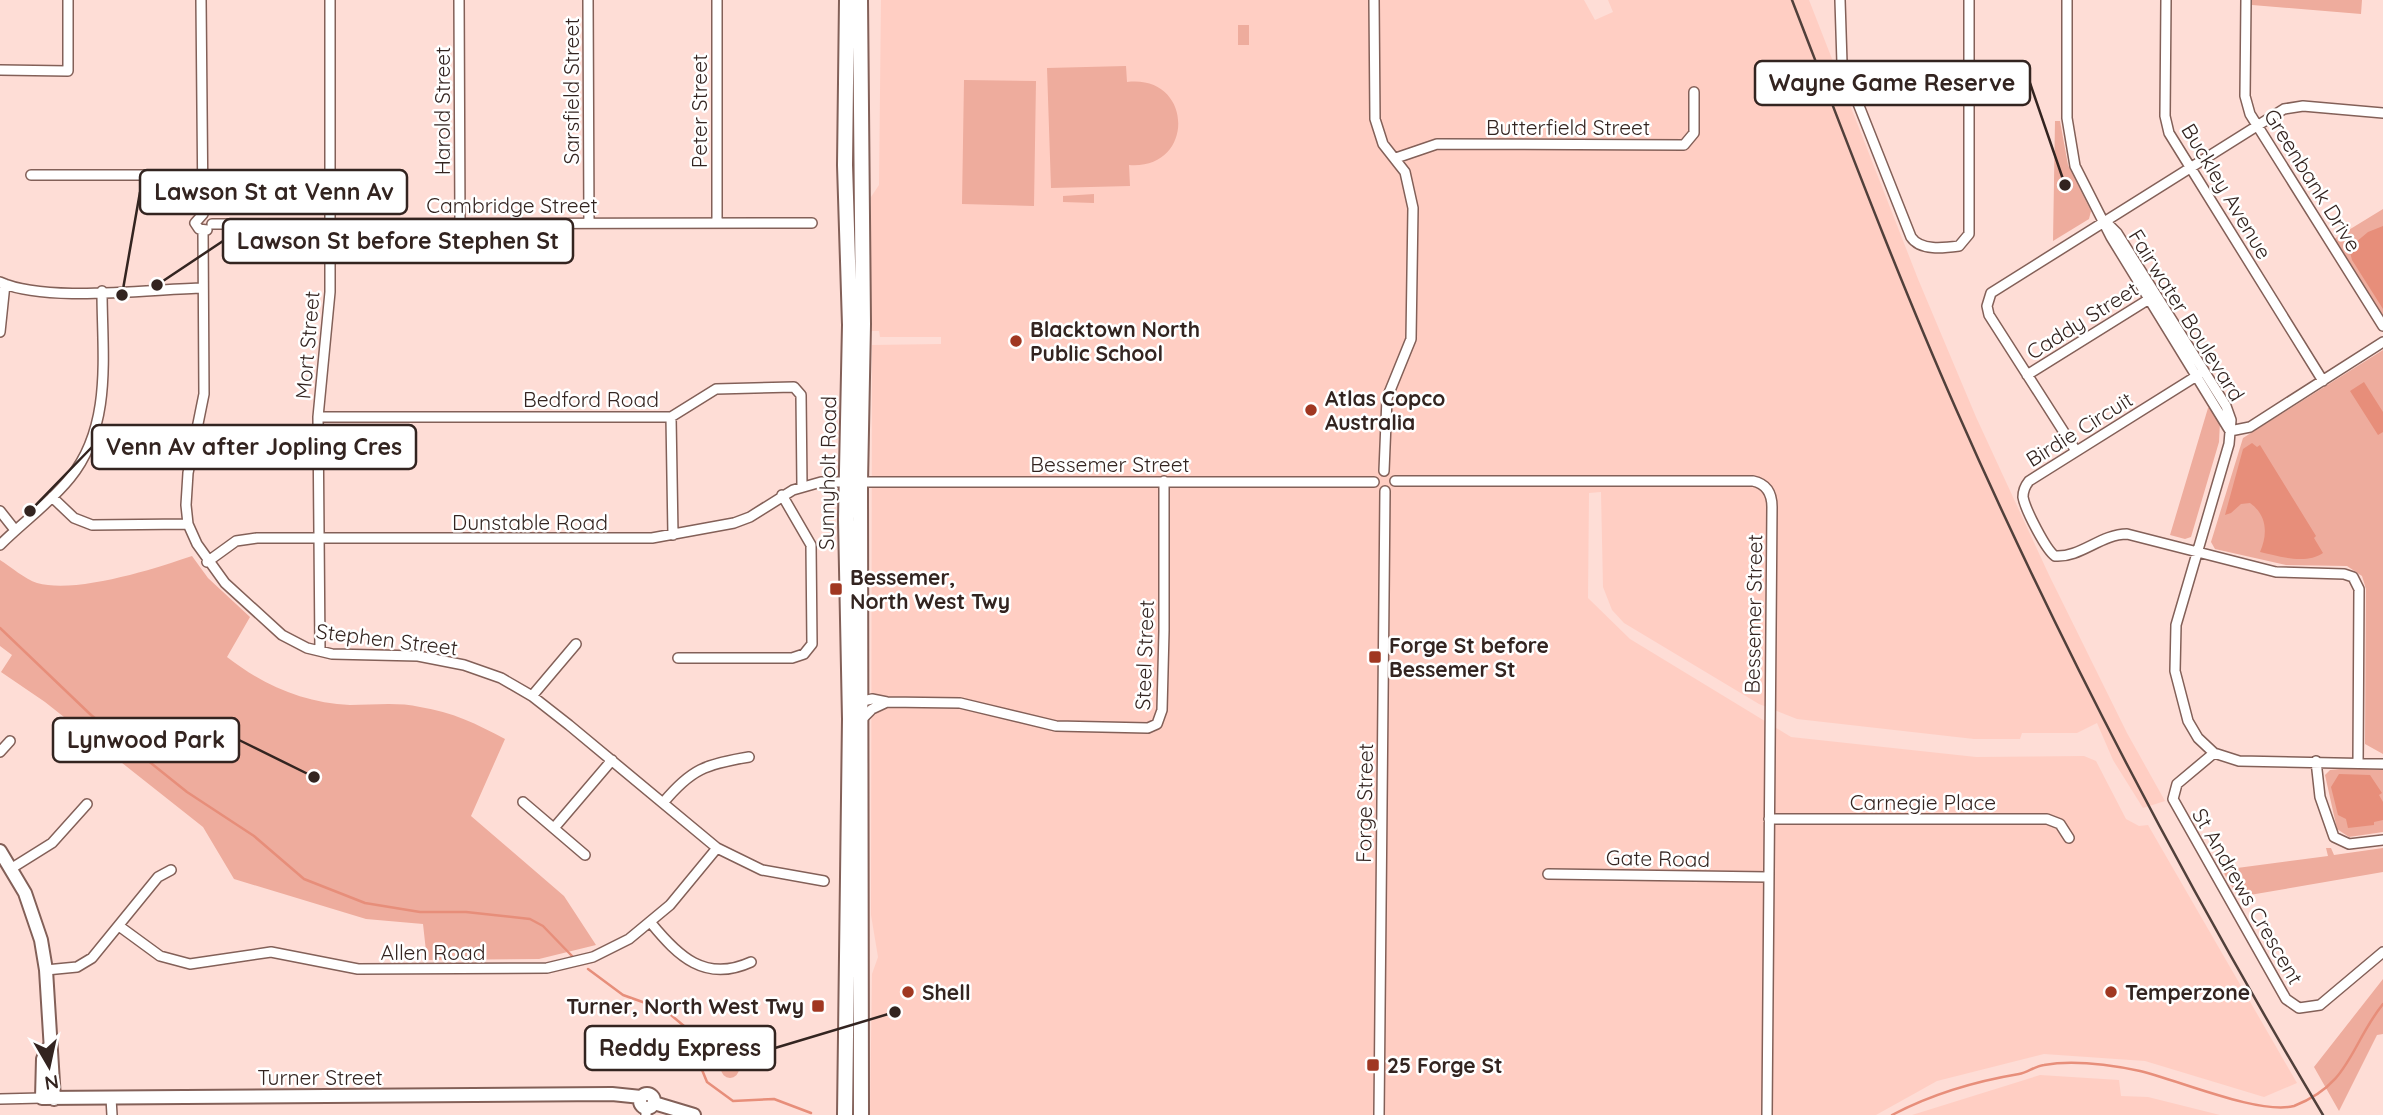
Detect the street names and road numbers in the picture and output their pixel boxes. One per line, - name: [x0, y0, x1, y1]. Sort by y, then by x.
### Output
- street label: Sarsfield Street: [558, 18, 584, 164]
- street label: Harold Street: [429, 47, 455, 175]
- street label: Peter Street: [686, 54, 712, 168]
- street label: Greenbank Drive: [2259, 104, 2367, 256]
- street label: Butterfield Street: [1486, 114, 1650, 140]
- street label: Buckley Avenue: [2176, 119, 2278, 263]
- street label: Cambridge Street: [426, 192, 598, 218]
- street label: Fairwater Boulevard: [2124, 224, 2250, 406]
- street label: Caddy Street: [2021, 275, 2143, 365]
- street label: Mort Street: [289, 290, 325, 400]
- street label: Bedford Road: [523, 386, 659, 412]
- street label: Birdie Circuit: [2021, 386, 2137, 472]
- street label: Sunnyholt Road: [813, 396, 841, 550]
- street label: Bessemer Street: [1030, 451, 1190, 477]
- street label: Dunstable Road: [452, 509, 608, 535]
- street label: Bessemer Street: [1739, 534, 1767, 694]
- street label: Steel Street: [1129, 599, 1159, 711]
- street label: Stephen Street: [315, 617, 459, 661]
- street label: Forge Street: [1350, 743, 1378, 863]
- street label: Carnegie Place: [1850, 789, 1996, 815]
- street label: St Andrews Crescent: [2187, 803, 2309, 989]
- street label: Gate Road: [1606, 844, 1710, 872]
- street label: Allen Road: [381, 939, 485, 965]
- street label: Turner Street: [257, 1064, 383, 1090]

